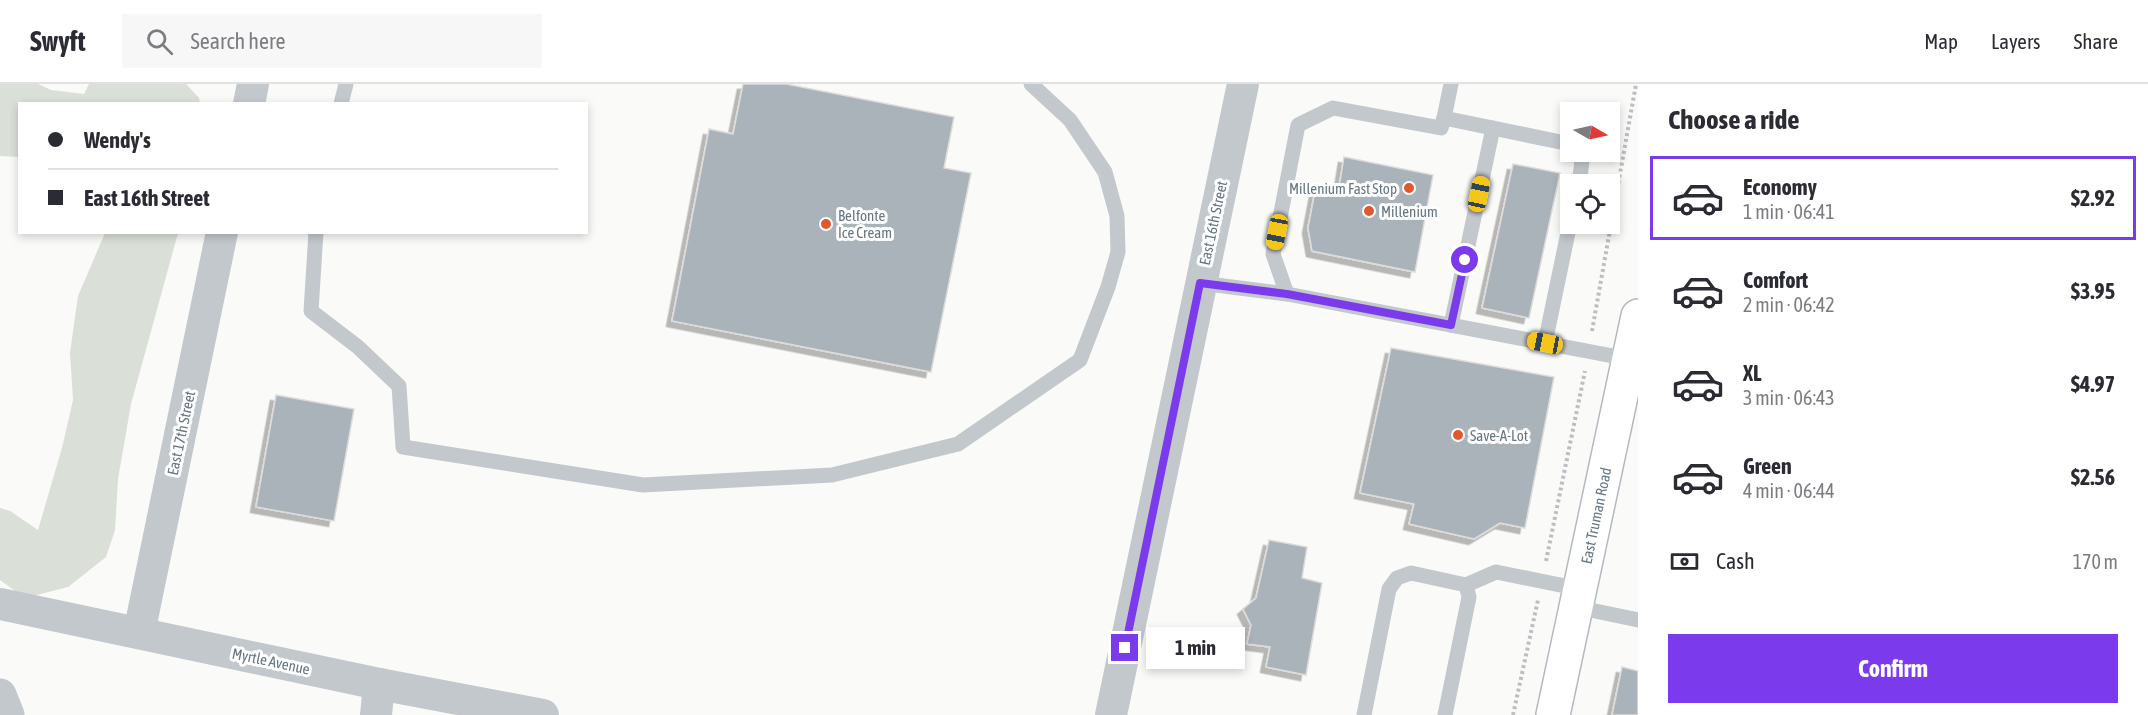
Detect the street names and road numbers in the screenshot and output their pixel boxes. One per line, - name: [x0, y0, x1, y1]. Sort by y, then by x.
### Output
- street label: East 16th Street: [1196, 179, 1230, 267]
- street label: East 17th Street: [164, 389, 198, 477]
- street label: East Truman Road: [1577, 466, 1614, 565]
- street label: Myrtle Avenue: [231, 644, 312, 678]

